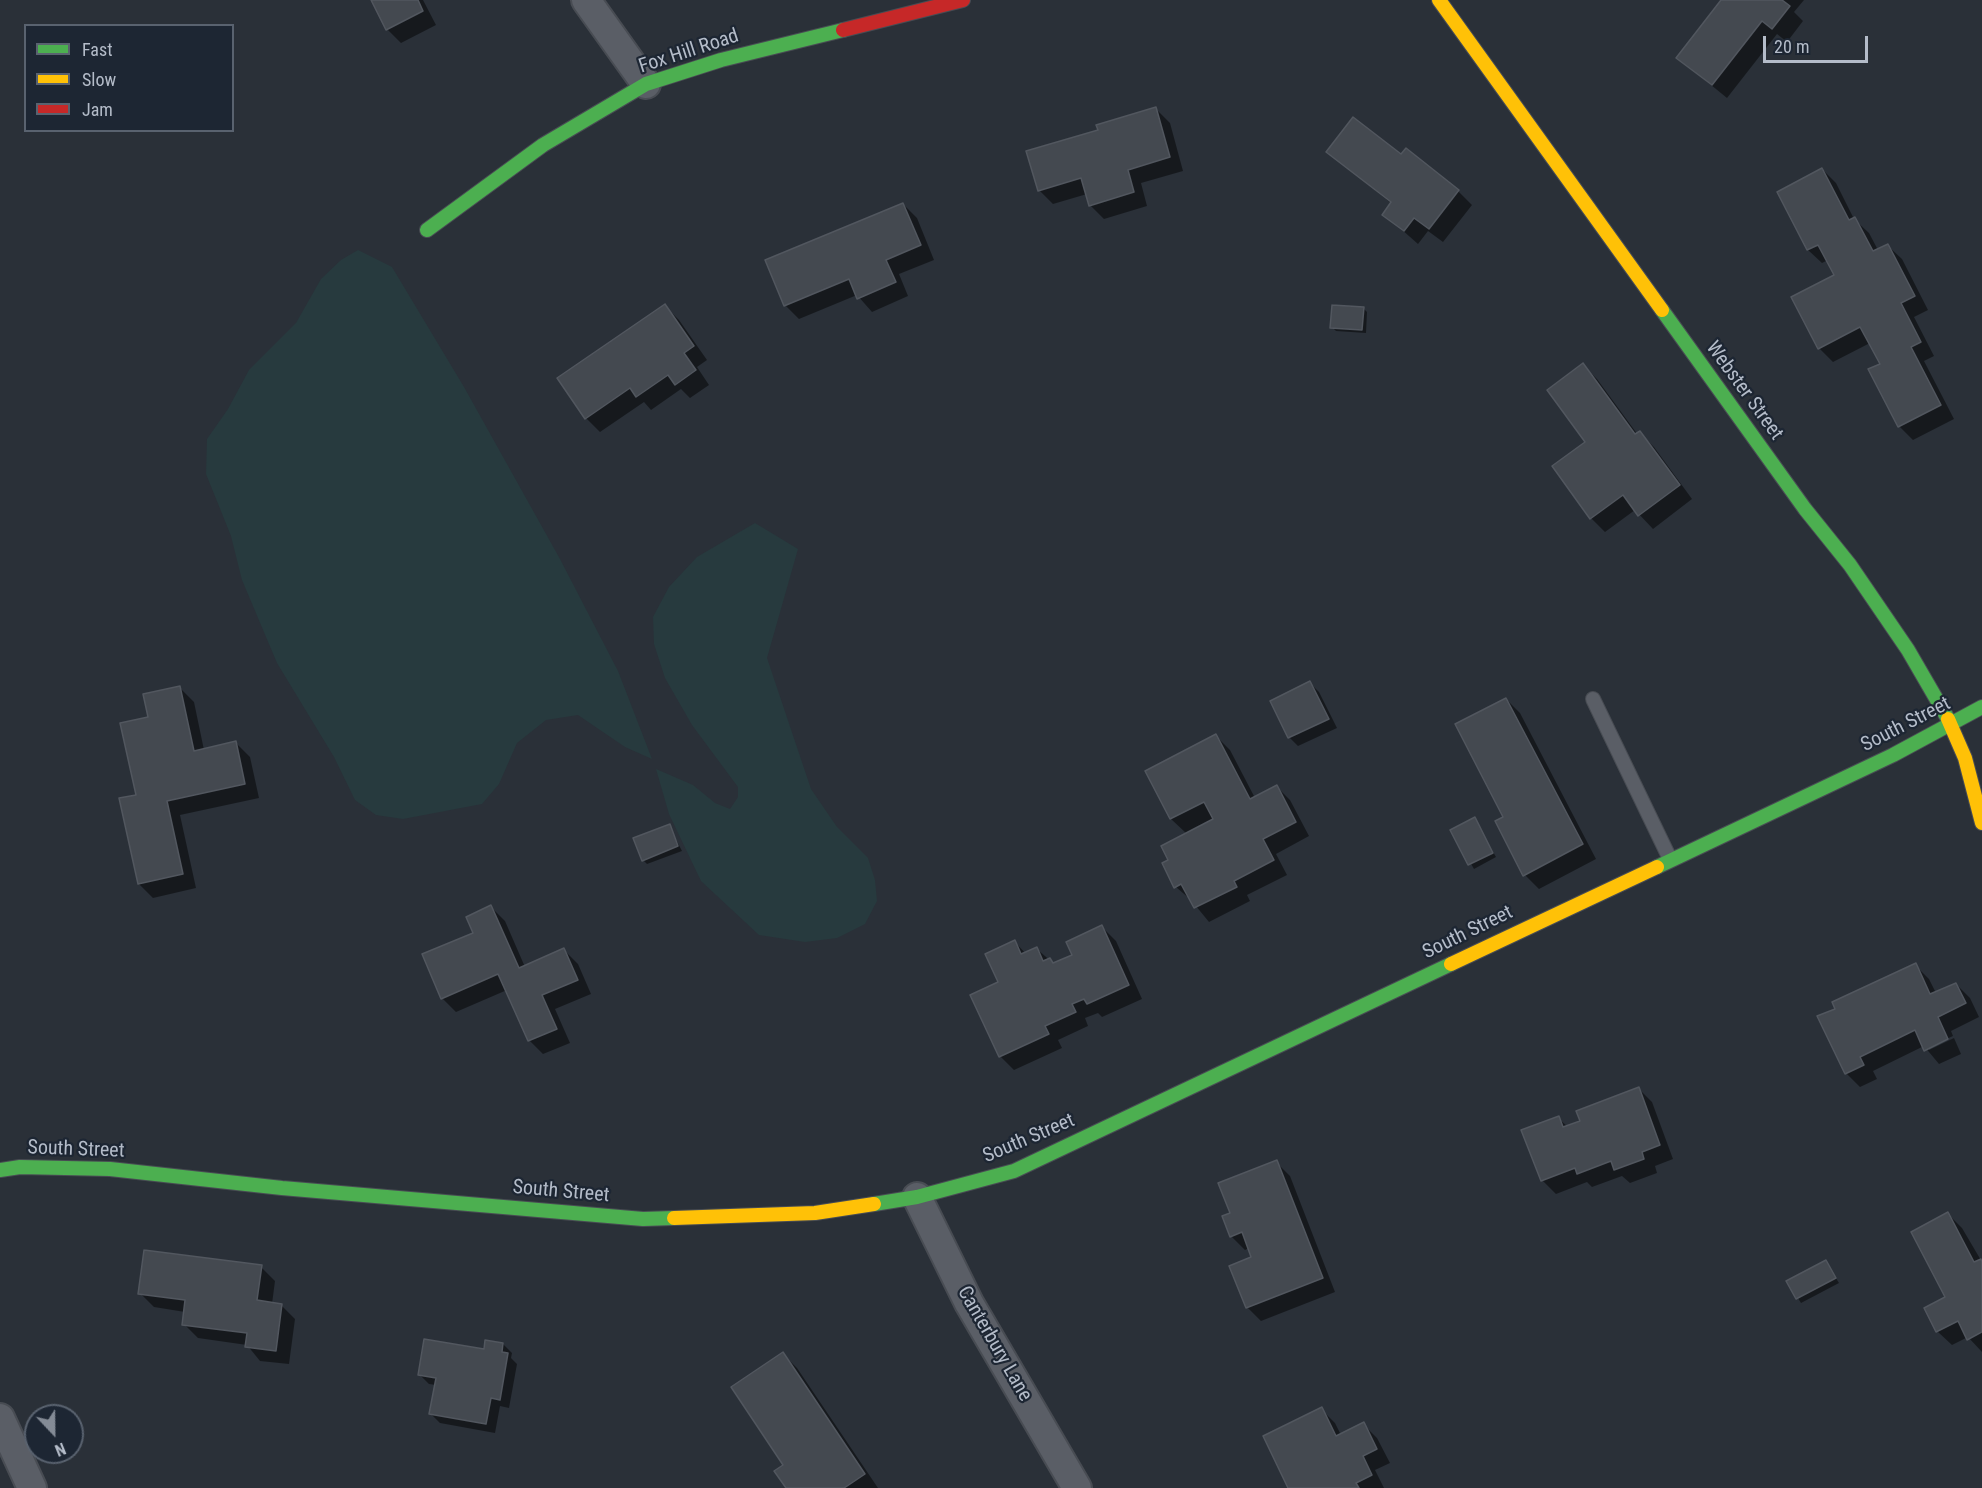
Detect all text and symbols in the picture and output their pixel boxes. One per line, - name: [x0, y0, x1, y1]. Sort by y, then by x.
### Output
- legend: [24, 24, 234, 132]
- scale bar: [1766, 24, 1871, 62]
- street label: Fox Hill Road: [636, 25, 742, 79]
- text: 20 m: [1774, 36, 1809, 57]
- text: Fast: [82, 39, 113, 60]
- text: Slow: [82, 69, 116, 90]
- text: Jam: [82, 99, 113, 120]
- street label: Webster Street: [1700, 337, 1788, 445]
- street label: South Street: [1857, 692, 1955, 758]
- street label: South Street: [1419, 901, 1517, 965]
- street label: South Street: [980, 1109, 1078, 1169]
- street label: South Street: [27, 1136, 125, 1164]
- street label: South Street: [512, 1176, 610, 1208]
- street label: Canterbury Lane: [951, 1282, 1037, 1406]
- north arrow: [24, 1404, 84, 1464]
- text: N: [52, 1439, 68, 1460]

